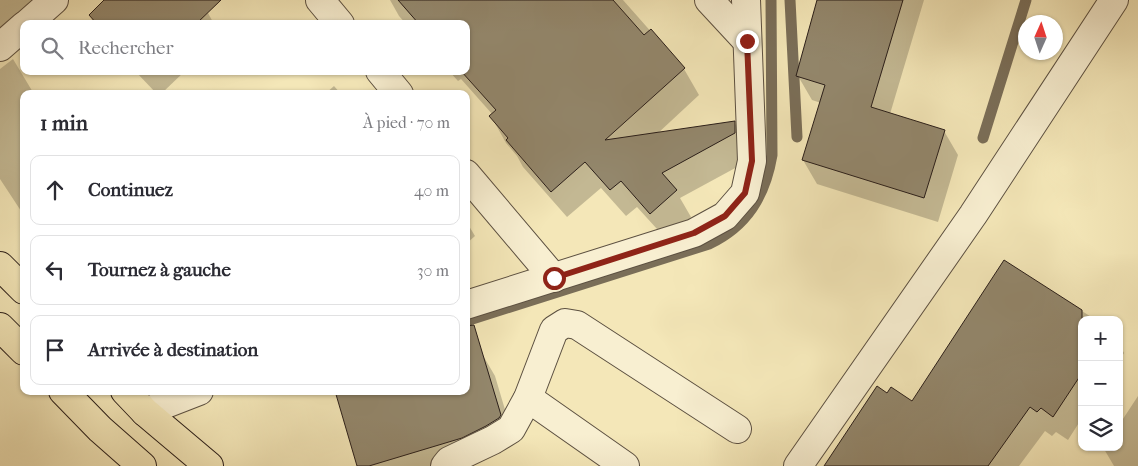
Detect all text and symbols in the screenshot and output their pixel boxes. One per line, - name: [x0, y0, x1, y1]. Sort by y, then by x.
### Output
- north arrow: [1018, 15, 1063, 60]
- search box: [20, 20, 470, 75]
- route end: [736, 30, 759, 53]
- icon: search: [38, 34, 66, 62]
- text: Rechercher: [78, 37, 174, 59]
- text: 1 min: [40, 111, 88, 135]
- text: À pied · 70 m: [363, 113, 450, 132]
- icon: ahead: [41, 176, 69, 204]
- text: Continuez: [88, 179, 173, 201]
- text: 40 m: [414, 181, 449, 200]
- icon: left: [41, 256, 69, 284]
- text: Tournez à gauche: [88, 259, 231, 281]
- text: 30 m: [417, 261, 449, 280]
- route start: [543, 267, 566, 290]
- map controls: [1078, 316, 1123, 451]
- button: +: [1078, 316, 1123, 361]
- icon: arrive: [41, 336, 69, 364]
- text: Arrivée à destination: [88, 339, 258, 361]
- button: −: [1078, 361, 1123, 406]
- button: layers: [1078, 406, 1123, 451]

